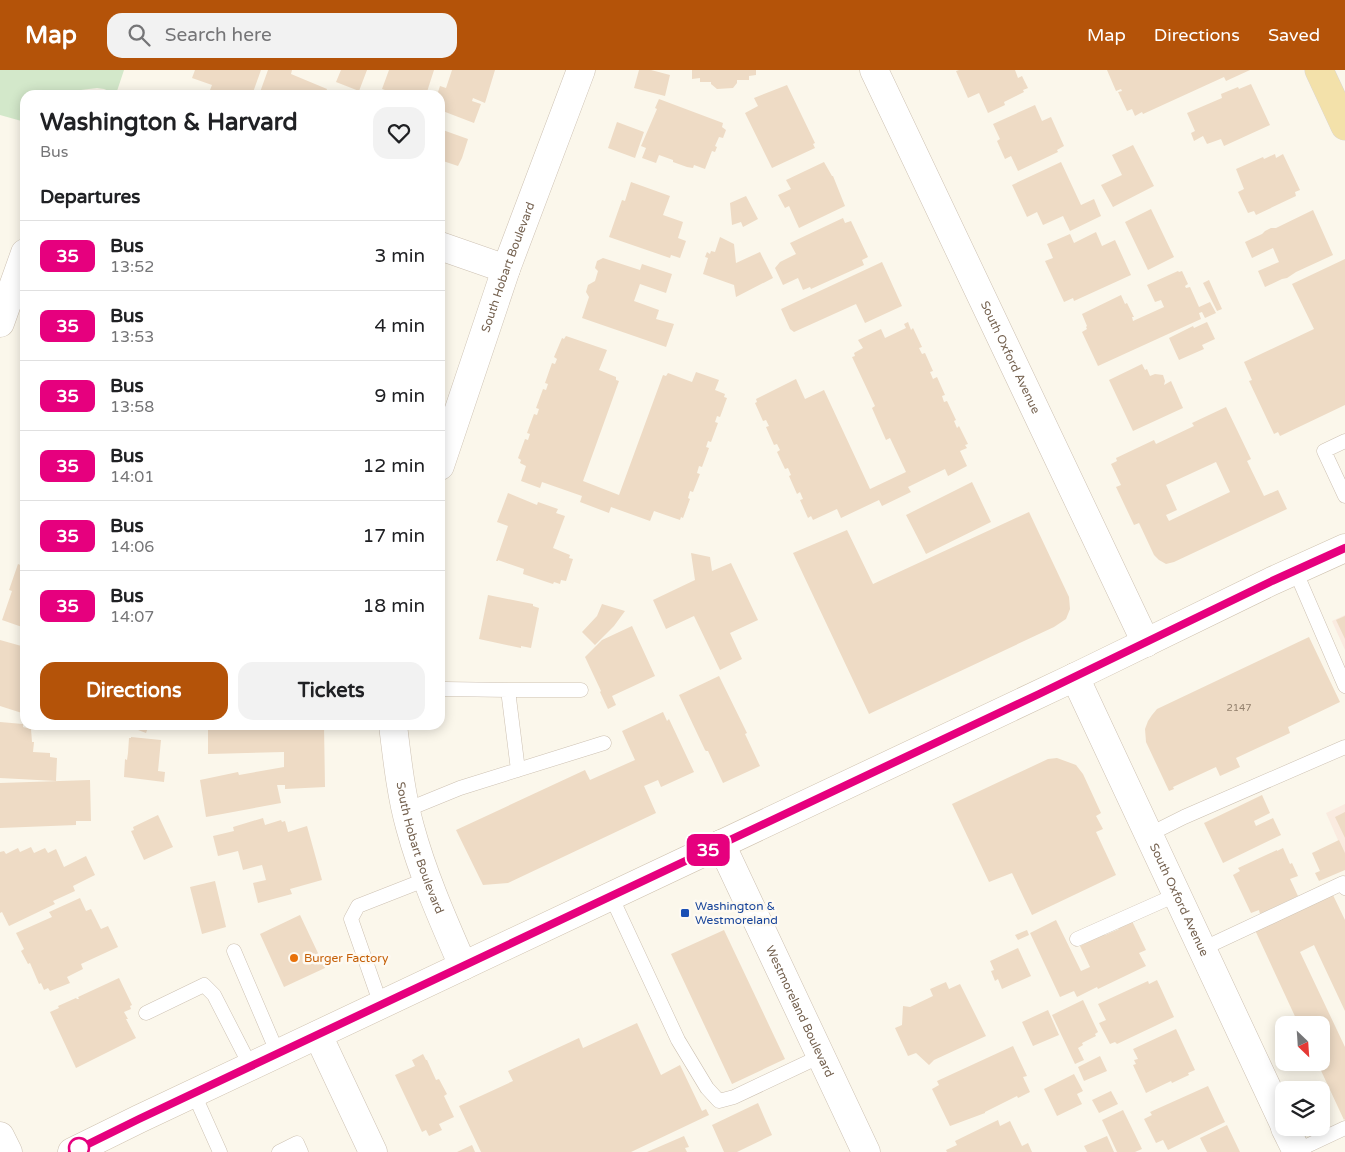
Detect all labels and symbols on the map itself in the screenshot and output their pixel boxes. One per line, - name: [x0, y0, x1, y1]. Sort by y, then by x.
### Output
- street label: South Hobart Boulevard: [478, 200, 538, 334]
- street label: South Oxford Avenue: [978, 299, 1043, 416]
- house number: 2147: [1226, 702, 1252, 714]
- street label: South Hobart Boulevard: [394, 781, 447, 916]
- line badge: 35: [686, 834, 730, 866]
- street label: South Oxford Avenue: [1147, 841, 1212, 959]
- place label: Washington & Westmoreland: [695, 899, 778, 927]
- marker: Washington & Westmoreland: [679, 907, 691, 919]
- street label: Westmoreland Boulevard: [763, 943, 837, 1079]
- place label: Burger Factory: [304, 951, 389, 965]
- marker: Burger Factory: [288, 952, 300, 964]
- north arrow: [1275, 1016, 1330, 1071]
- unlabelled marker: [68, 1137, 90, 1152]

